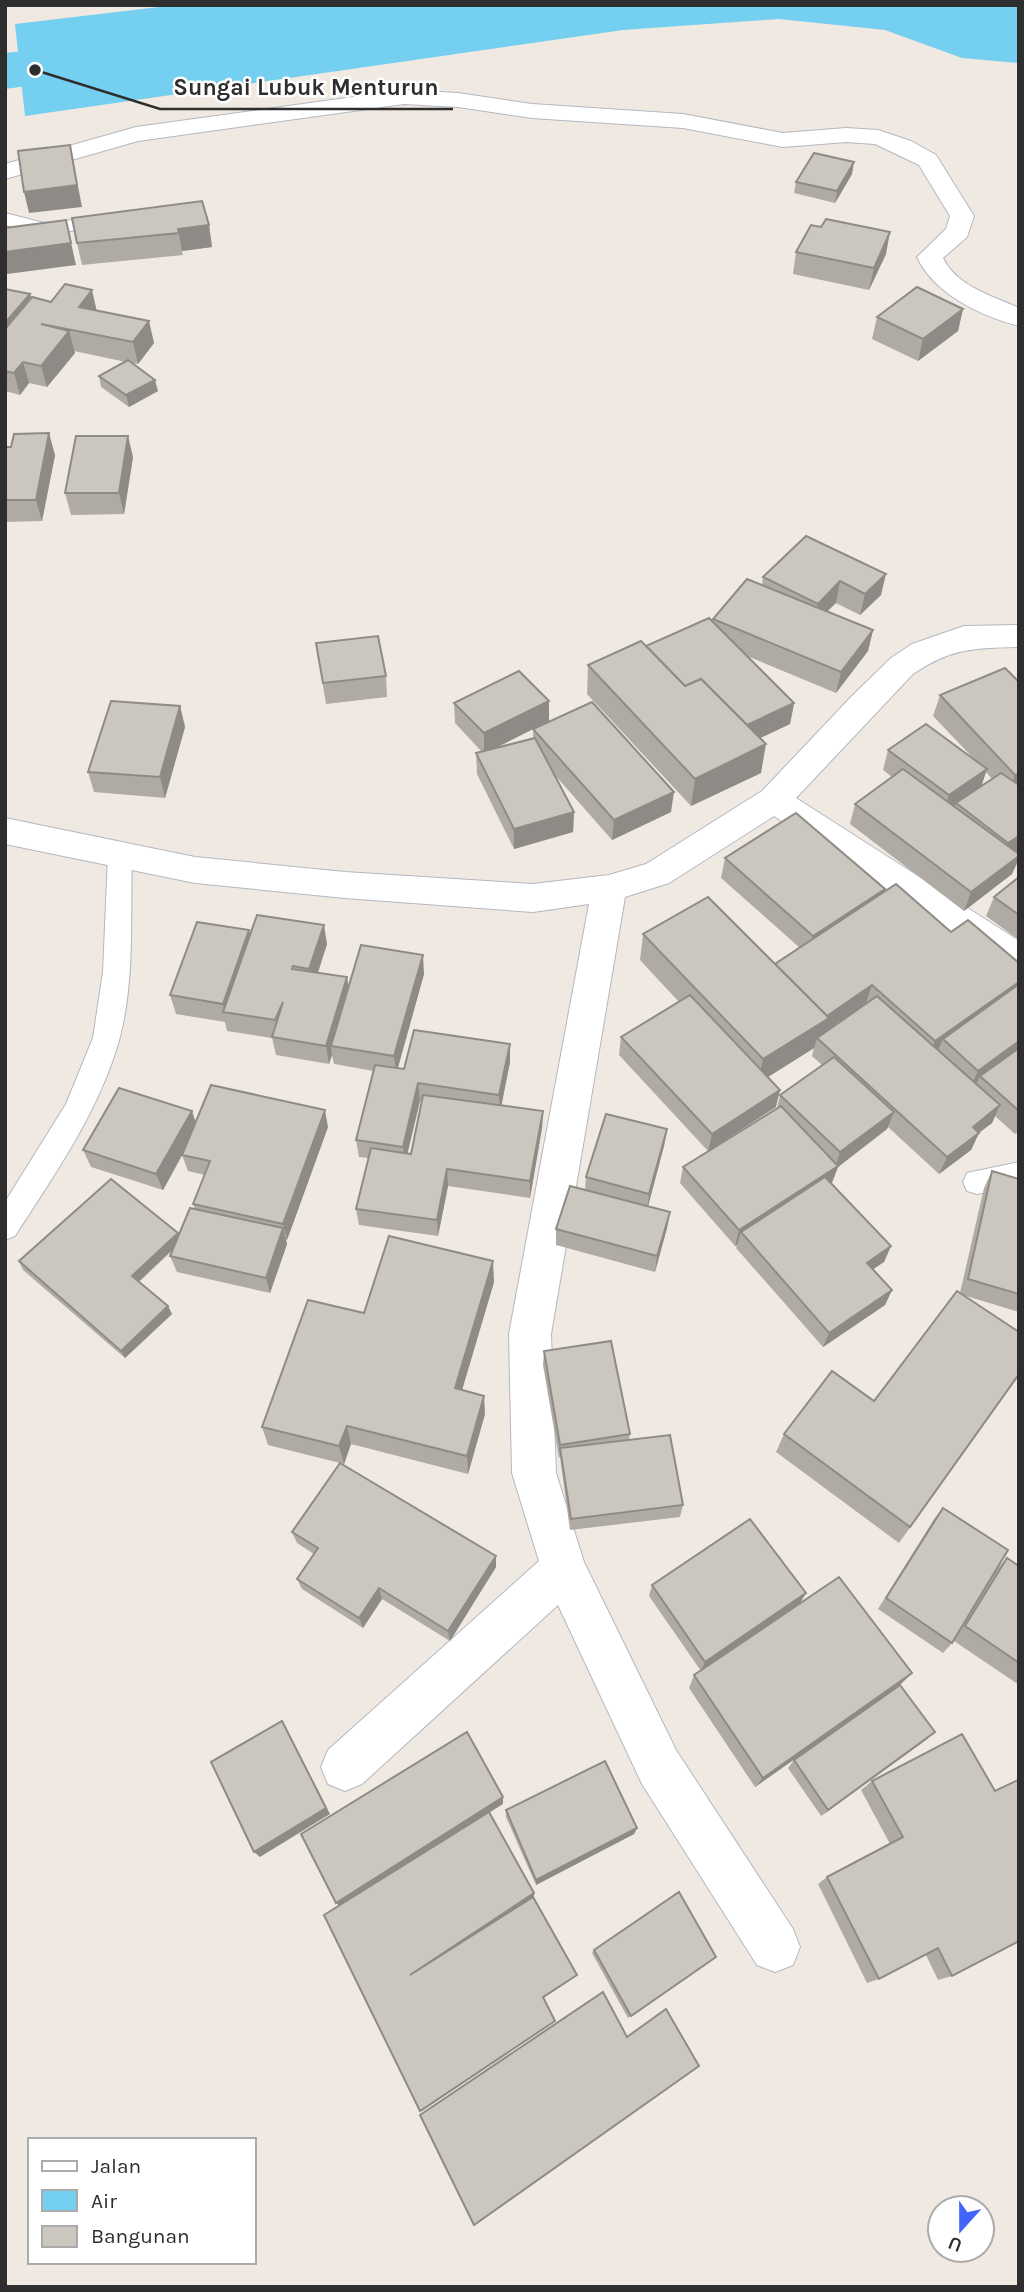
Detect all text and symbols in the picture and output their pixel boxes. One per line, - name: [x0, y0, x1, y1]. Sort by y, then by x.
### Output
- callout: Sungai Lubuk Menturun: [160, 65, 453, 109]
- text: Sungai Lubuk Menturun: [173, 74, 439, 101]
- legend: [28, 2138, 256, 2264]
- text: Jalan: [91, 2154, 141, 2178]
- text: Air: [91, 2189, 117, 2213]
- north arrow: [926, 2194, 996, 2264]
- text: Bangunan: [91, 2224, 190, 2248]
- text: U: [945, 2231, 965, 2257]

